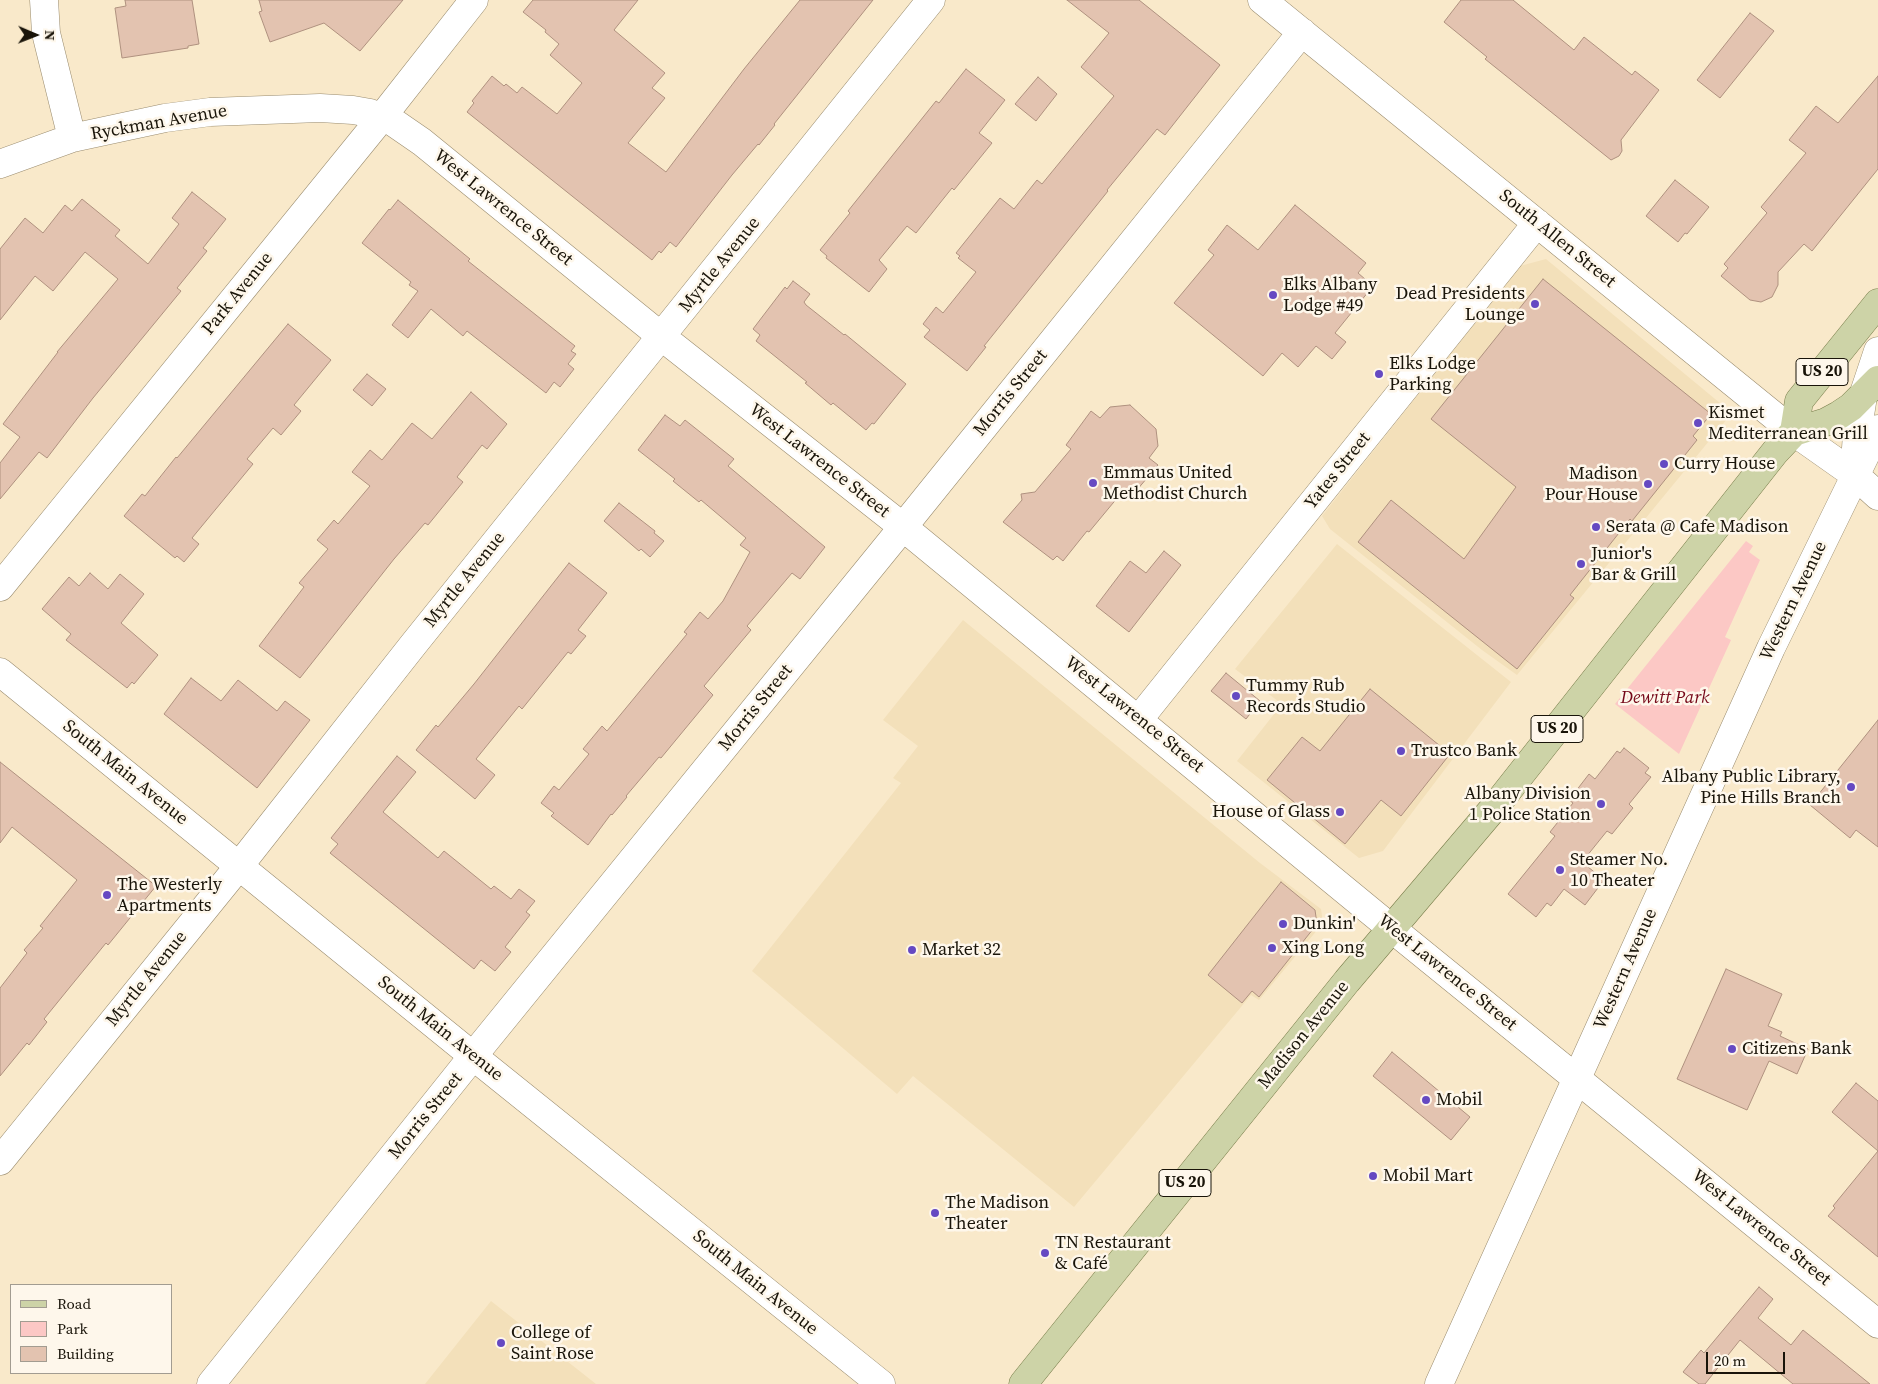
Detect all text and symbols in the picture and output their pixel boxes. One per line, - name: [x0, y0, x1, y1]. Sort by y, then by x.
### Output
- north arrow: [10, 10, 60, 60]
- text: N: [40, 30, 60, 41]
- street label: Ryckman Avenue: [89, 100, 229, 146]
- street label: West Lawrence Street: [429, 145, 577, 271]
- street label: South Allen Street: [1494, 185, 1620, 293]
- street label: Myrtle Avenue: [675, 213, 765, 317]
- street label: Park Avenue: [198, 248, 278, 340]
- place label: Elks Albany Lodge #49: [1283, 274, 1377, 316]
- place label: Dead Presidents Lounge: [1396, 283, 1525, 326]
- marker: Elks Albany Lodge #49: [1267, 289, 1279, 301]
- marker: Dead Presidents Lounge: [1529, 298, 1541, 310]
- street label: Morris Street: [970, 345, 1052, 441]
- place label: Elks Lodge Parking: [1389, 353, 1476, 396]
- road number: US 20: [1796, 358, 1848, 386]
- marker: Elks Lodge Parking: [1373, 368, 1385, 380]
- street label: West Lawrence Street: [744, 399, 894, 523]
- place label: Kismet Mediterranean Grill: [1708, 402, 1868, 444]
- marker: Kismet Mediterranean Grill: [1692, 417, 1704, 429]
- street label: Yates Street: [1300, 428, 1376, 514]
- place label: Curry House: [1674, 453, 1776, 475]
- marker: Curry House: [1658, 458, 1670, 470]
- place label: Emmaus United Methodist Church: [1103, 462, 1247, 504]
- place label: Madison Pour House: [1545, 463, 1638, 506]
- marker: Emmaus United Methodist Church: [1087, 477, 1099, 489]
- marker: Madison Pour House: [1642, 478, 1654, 490]
- place label: Serata @ Cafe Madison: [1606, 516, 1789, 538]
- marker: Serata @ Cafe Madison: [1590, 521, 1602, 533]
- street label: Myrtle Avenue: [420, 528, 510, 632]
- street label: Western Avenue: [1756, 538, 1832, 664]
- place label: Junior's Bar & Grill: [1591, 543, 1676, 586]
- marker: Junior's Bar & Grill: [1575, 558, 1587, 570]
- street label: West Lawrence Street: [1060, 652, 1208, 778]
- street label: Morris Street: [715, 660, 797, 756]
- place label: Tummy Rub Records Studio: [1246, 675, 1366, 718]
- park label: Dewitt Park: [1620, 687, 1710, 709]
- marker: Tummy Rub Records Studio: [1230, 690, 1242, 702]
- street label: South Main Avenue: [58, 716, 192, 830]
- road number: US 20: [1531, 716, 1583, 742]
- place label: Trustco Bank: [1411, 740, 1517, 762]
- marker: Trustco Bank: [1395, 745, 1407, 757]
- place label: Albany Public Library, Pine Hills Branch: [1662, 766, 1841, 809]
- marker: Albany Public Library, Pine Hills Branch: [1845, 781, 1857, 793]
- place label: Albany Division 1 Police Station: [1464, 783, 1591, 826]
- marker: Albany Division 1 Police Station: [1595, 798, 1607, 810]
- place label: House of Glass: [1212, 801, 1330, 823]
- marker: House of Glass: [1334, 806, 1346, 818]
- place label: Steamer No. 10 Theater: [1570, 849, 1668, 892]
- marker: Steamer No. 10 Theater: [1554, 864, 1566, 876]
- place label: The Westerly Apartments: [117, 874, 222, 916]
- marker: The Westerly Apartments: [101, 889, 113, 901]
- street label: Western Avenue: [1590, 905, 1662, 1033]
- street label: West Lawrence Street: [1373, 910, 1521, 1036]
- place label: Dunkin': [1293, 913, 1356, 935]
- marker: Dunkin': [1277, 918, 1289, 930]
- street label: Myrtle Avenue: [102, 927, 192, 1031]
- place label: Xing Long: [1282, 937, 1364, 959]
- place label: Market 32: [922, 939, 1001, 961]
- marker: Xing Long: [1266, 942, 1278, 954]
- marker: Market 32: [906, 944, 918, 956]
- street label: South Main Avenue: [373, 972, 507, 1086]
- street label: Madison Avenue: [1254, 977, 1354, 1093]
- place label: Citizens Bank: [1742, 1038, 1851, 1060]
- marker: Citizens Bank: [1726, 1043, 1738, 1055]
- street label: Morris Street: [385, 1068, 467, 1164]
- place label: Mobil: [1436, 1089, 1483, 1111]
- marker: Mobil: [1420, 1094, 1432, 1106]
- place label: Mobil Mart: [1383, 1165, 1473, 1187]
- street label: West Lawrence Street: [1687, 1165, 1835, 1291]
- road number: US 20: [1159, 1170, 1211, 1196]
- marker: Mobil Mart: [1367, 1170, 1379, 1182]
- place label: The Madison Theater: [945, 1192, 1049, 1234]
- marker: The Madison Theater: [929, 1207, 941, 1219]
- street label: South Main Avenue: [688, 1226, 822, 1340]
- place label: TN Restaurant & Café: [1055, 1232, 1170, 1274]
- marker: TN Restaurant & Café: [1039, 1247, 1051, 1259]
- legend: [10, 1284, 172, 1374]
- text: Road: [57, 1293, 91, 1314]
- text: Park: [57, 1318, 88, 1339]
- place label: College of Saint Rose: [511, 1322, 594, 1365]
- marker: College of Saint Rose: [495, 1337, 507, 1349]
- scale bar: [1708, 1342, 1787, 1374]
- text: Building: [57, 1343, 114, 1364]
- text: 20 m: [1714, 1350, 1746, 1371]

